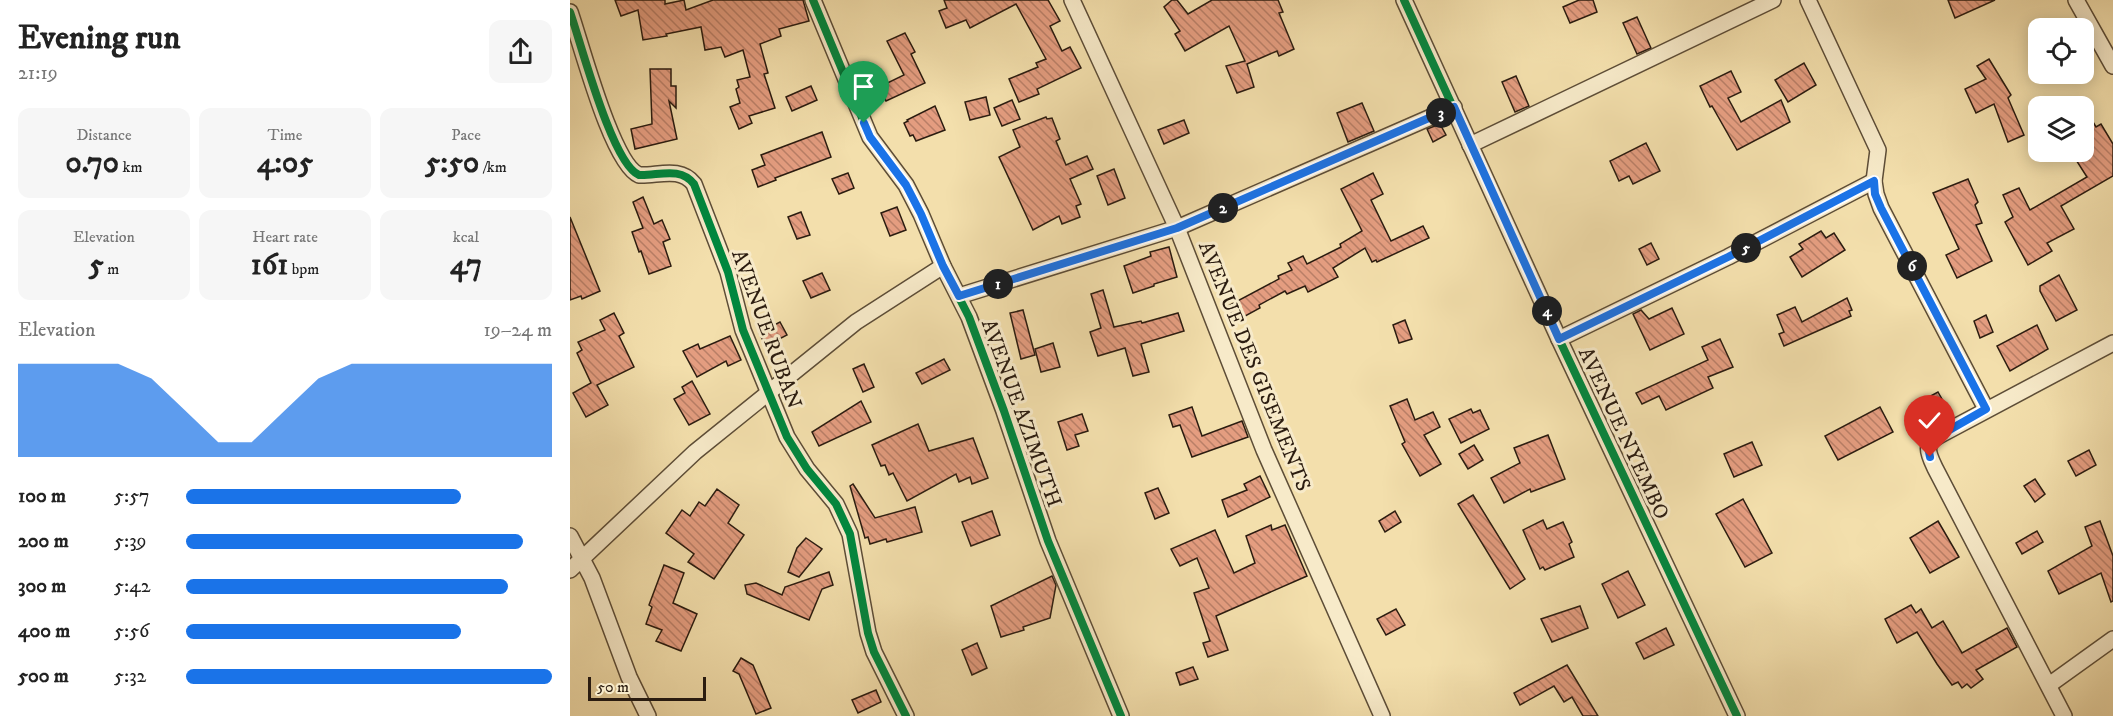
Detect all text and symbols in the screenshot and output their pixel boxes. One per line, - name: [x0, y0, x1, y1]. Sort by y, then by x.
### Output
- text: Evening run: [18, 18, 180, 59]
- map controls: [2028, 18, 2094, 162]
- button: locate: [2028, 18, 2094, 84]
- button: share: [489, 20, 552, 83]
- text: 21:19: [18, 61, 58, 86]
- pin: [838, 61, 889, 123]
- icon: arrive: [847, 70, 880, 103]
- button: layers: [2028, 96, 2094, 162]
- pin: 3: [1426, 98, 1456, 128]
- text: 3: [1438, 103, 1444, 123]
- text: Distance: [76, 125, 132, 145]
- text: Time: [268, 125, 302, 145]
- text: Pace: [451, 125, 481, 145]
- text: 0.70: [66, 145, 119, 182]
- text: 4:05: [257, 145, 313, 182]
- text: 5:50: [425, 145, 479, 182]
- text: km: [119, 157, 142, 177]
- text: /km: [479, 157, 507, 177]
- pin: 2: [1208, 193, 1238, 223]
- text: 2: [1219, 198, 1227, 218]
- text: Elevation: [73, 227, 135, 247]
- text: Heart rate: [252, 227, 318, 247]
- text: kcal: [453, 227, 479, 247]
- pin: 5: [1731, 233, 1761, 263]
- street label: AVENUE DES GISEMENTS: [1192, 238, 1316, 495]
- text: 5: [1742, 238, 1750, 258]
- street label: AVENUE RUBAN: [725, 246, 807, 413]
- text: 5: [89, 247, 104, 284]
- text: 161: [251, 247, 288, 284]
- text: 47: [450, 247, 482, 284]
- pin: 6: [1897, 251, 1927, 281]
- text: 6: [1908, 256, 1916, 276]
- text: m: [104, 259, 119, 279]
- text: bpm: [288, 259, 319, 279]
- pin: 1: [983, 269, 1013, 299]
- text: 1: [995, 274, 1001, 294]
- pin: 4: [1532, 296, 1562, 326]
- text: 4: [1542, 301, 1552, 321]
- street label: AVENUE AZIMUTH: [975, 316, 1067, 511]
- text: Elevation: [18, 318, 95, 343]
- text: 19–24 m: [484, 318, 552, 343]
- street label: AVENUE NYEMBO: [1572, 343, 1674, 524]
- pin: [1904, 395, 1955, 457]
- icon: check: [1913, 404, 1946, 437]
- text: 100 m: [18, 484, 66, 509]
- text: 5:57: [114, 484, 150, 509]
- text: 200 m: [18, 529, 69, 554]
- text: 5:39: [114, 529, 147, 554]
- text: 300 m: [18, 574, 66, 599]
- text: 5:42: [114, 574, 151, 599]
- text: 400 m: [18, 619, 70, 644]
- text: 5:56: [114, 619, 150, 644]
- text: 500 m: [18, 664, 69, 689]
- text: 5:32: [114, 664, 146, 689]
- scale bar: [588, 674, 706, 702]
- text: 50 m: [597, 677, 629, 697]

